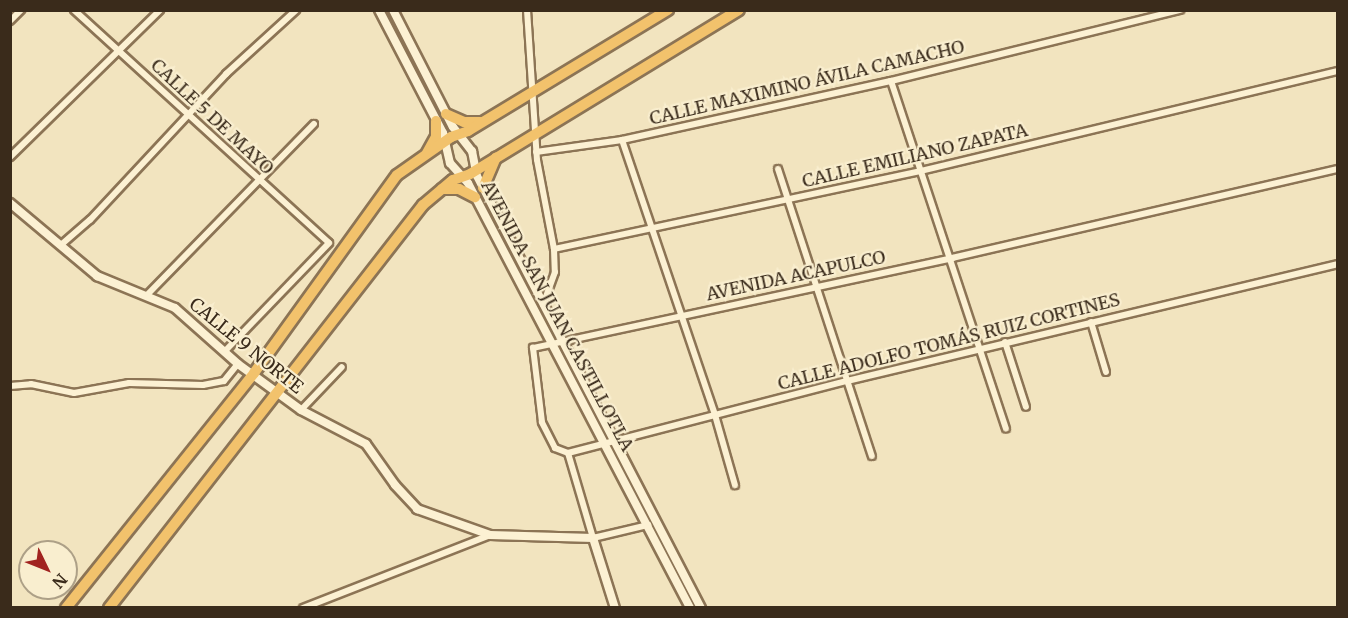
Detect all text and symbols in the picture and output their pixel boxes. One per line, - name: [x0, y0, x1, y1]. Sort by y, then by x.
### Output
- street label: CALLE MAXIMINO ÁVILA CAMACHO: [647, 36, 967, 130]
- street label: CALLE 5 DE MAYO: [146, 55, 278, 179]
- street label: CALLE EMILIANO ZAPATA: [800, 120, 1030, 192]
- street label: AVENIDA SAN JUAN CASTILLOTLA: [476, 177, 638, 455]
- street label: AVENIDA ACAPULCO: [704, 246, 888, 306]
- street label: CALLE ADOLFO TOMÁS RUIZ CORTINES: [776, 289, 1122, 395]
- street label: CALLE 9 NORTE: [185, 294, 307, 398]
- north arrow: [18, 540, 78, 600]
- text: N: [48, 569, 71, 592]

